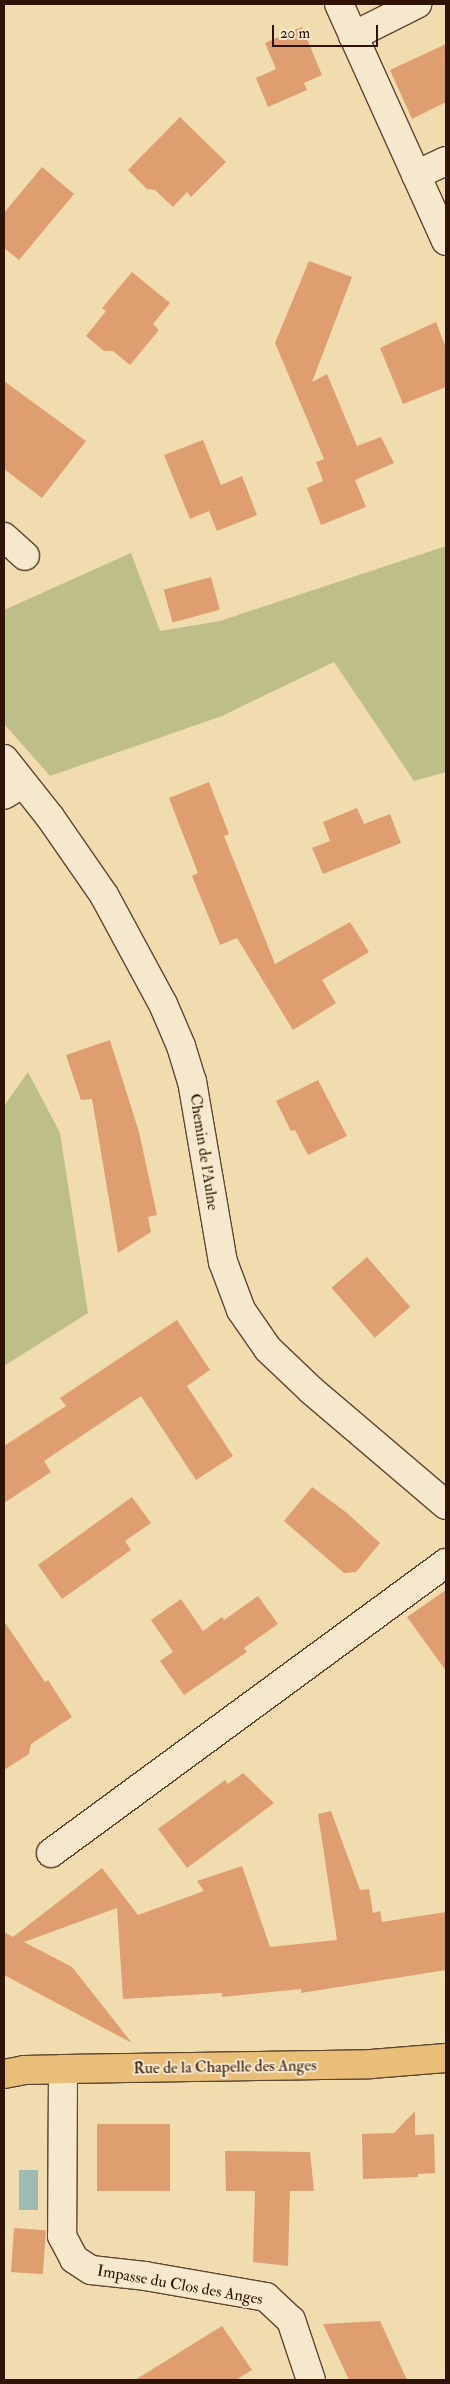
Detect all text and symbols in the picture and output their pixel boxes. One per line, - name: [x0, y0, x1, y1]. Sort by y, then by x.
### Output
- scale bar: [275, 15, 381, 47]
- text: 20 m: [280, 24, 310, 43]
- street label: Chemin de l'Aulne: [185, 1092, 223, 1212]
- street label: Rue de la Chapelle des Anges: [133, 2056, 317, 2078]
- street label: Impasse du Clos des Anges: [96, 2261, 264, 2309]

